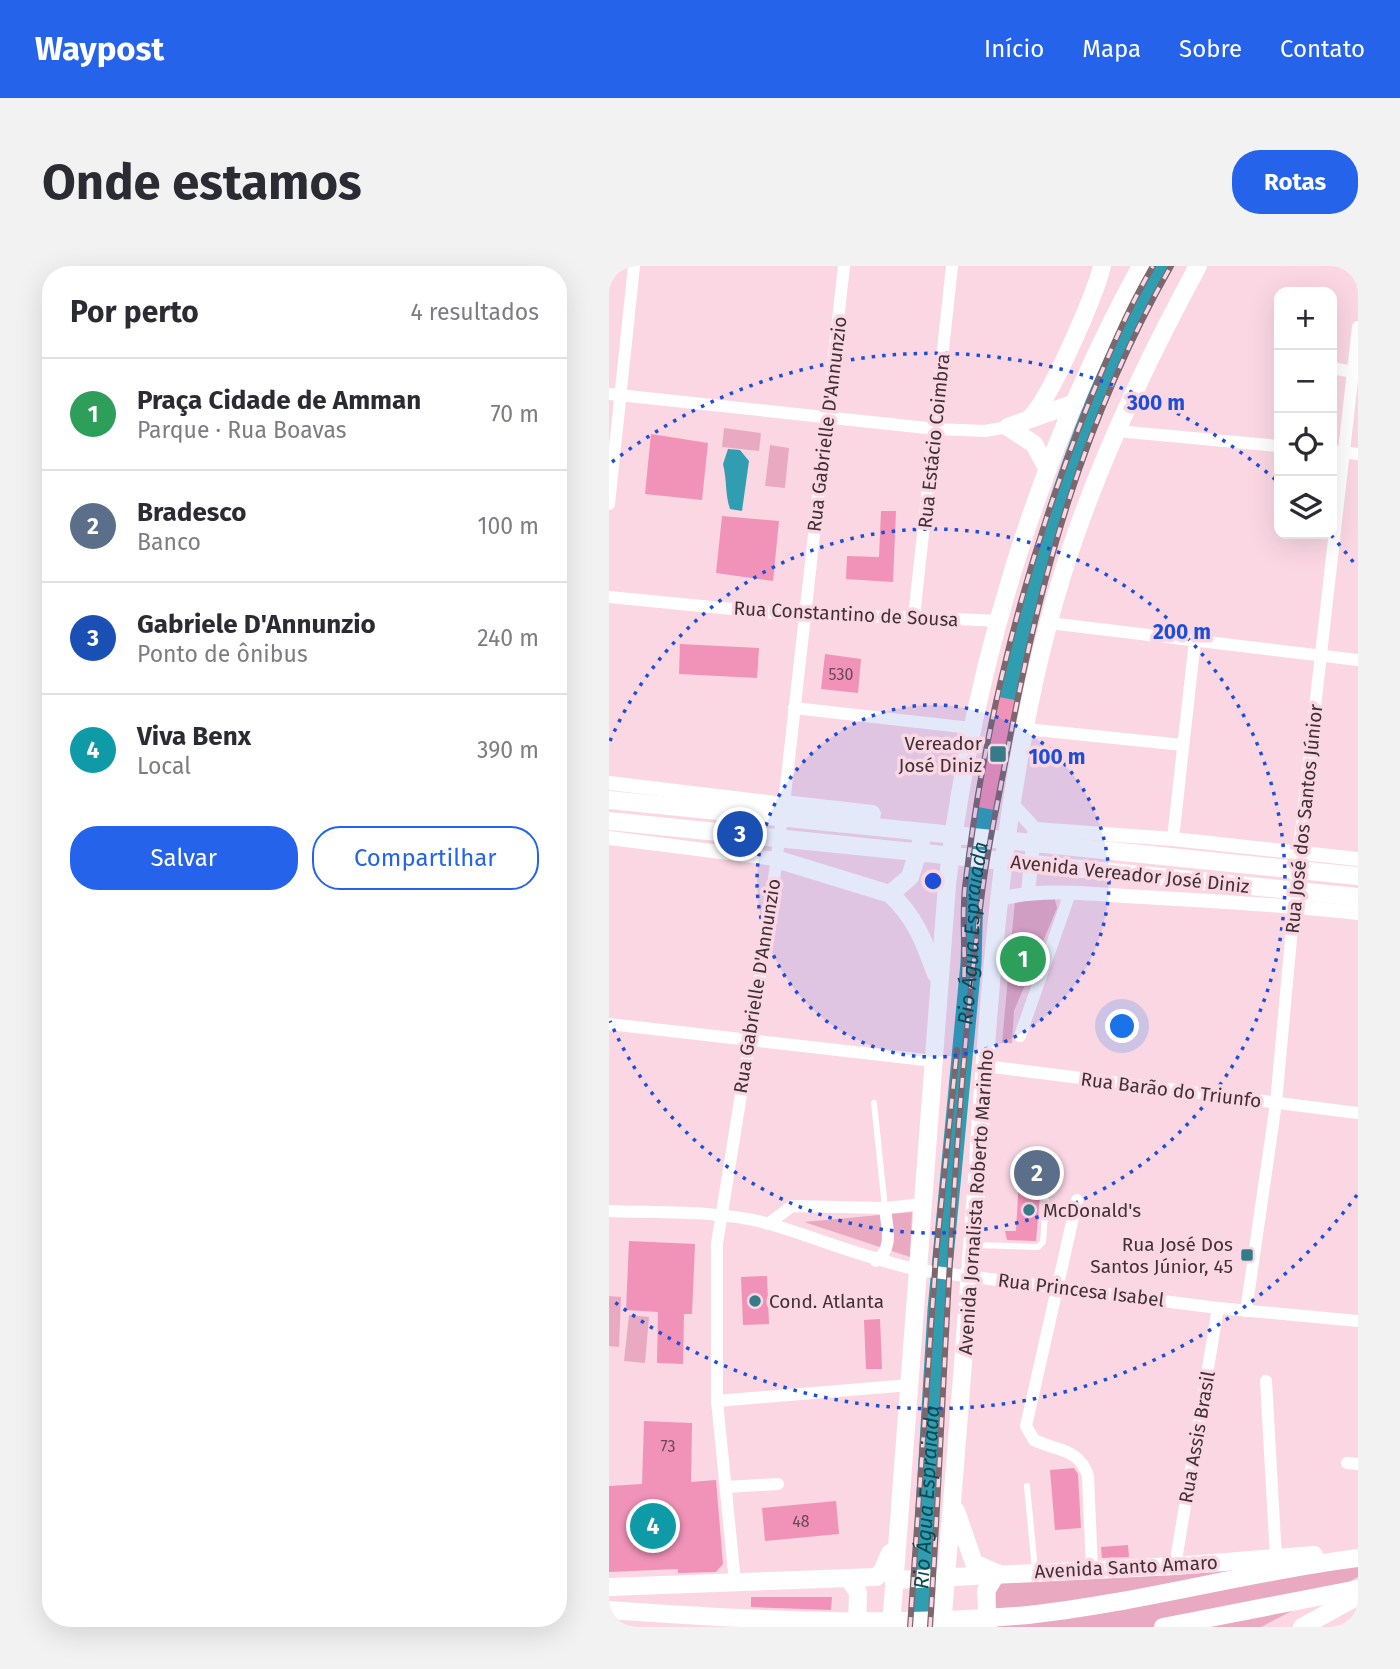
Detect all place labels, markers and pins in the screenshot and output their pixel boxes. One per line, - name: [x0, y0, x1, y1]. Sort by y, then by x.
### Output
- place label: Vereador José Diniz: [898, 732, 983, 777]
- marker: Vereador José Diniz: [988, 744, 1008, 764]
- pin: 3: [717, 808, 763, 860]
- centre of rings: [921, 869, 945, 893]
- pin: 1: [1000, 933, 1046, 985]
- pin: 2: [1014, 1147, 1060, 1199]
- place label: McDonald's: [1043, 1199, 1141, 1222]
- marker: McDonald's: [1021, 1202, 1037, 1218]
- place label: Rua José Dos Santos Júnior, 45: [1090, 1233, 1233, 1278]
- marker: Rua José Dos Santos Júnior, 45: [1239, 1247, 1255, 1263]
- place label: Cond. Atlanta: [769, 1290, 884, 1313]
- marker: Cond. Atlanta: [747, 1293, 763, 1309]
- pin: 4: [630, 1500, 676, 1552]

